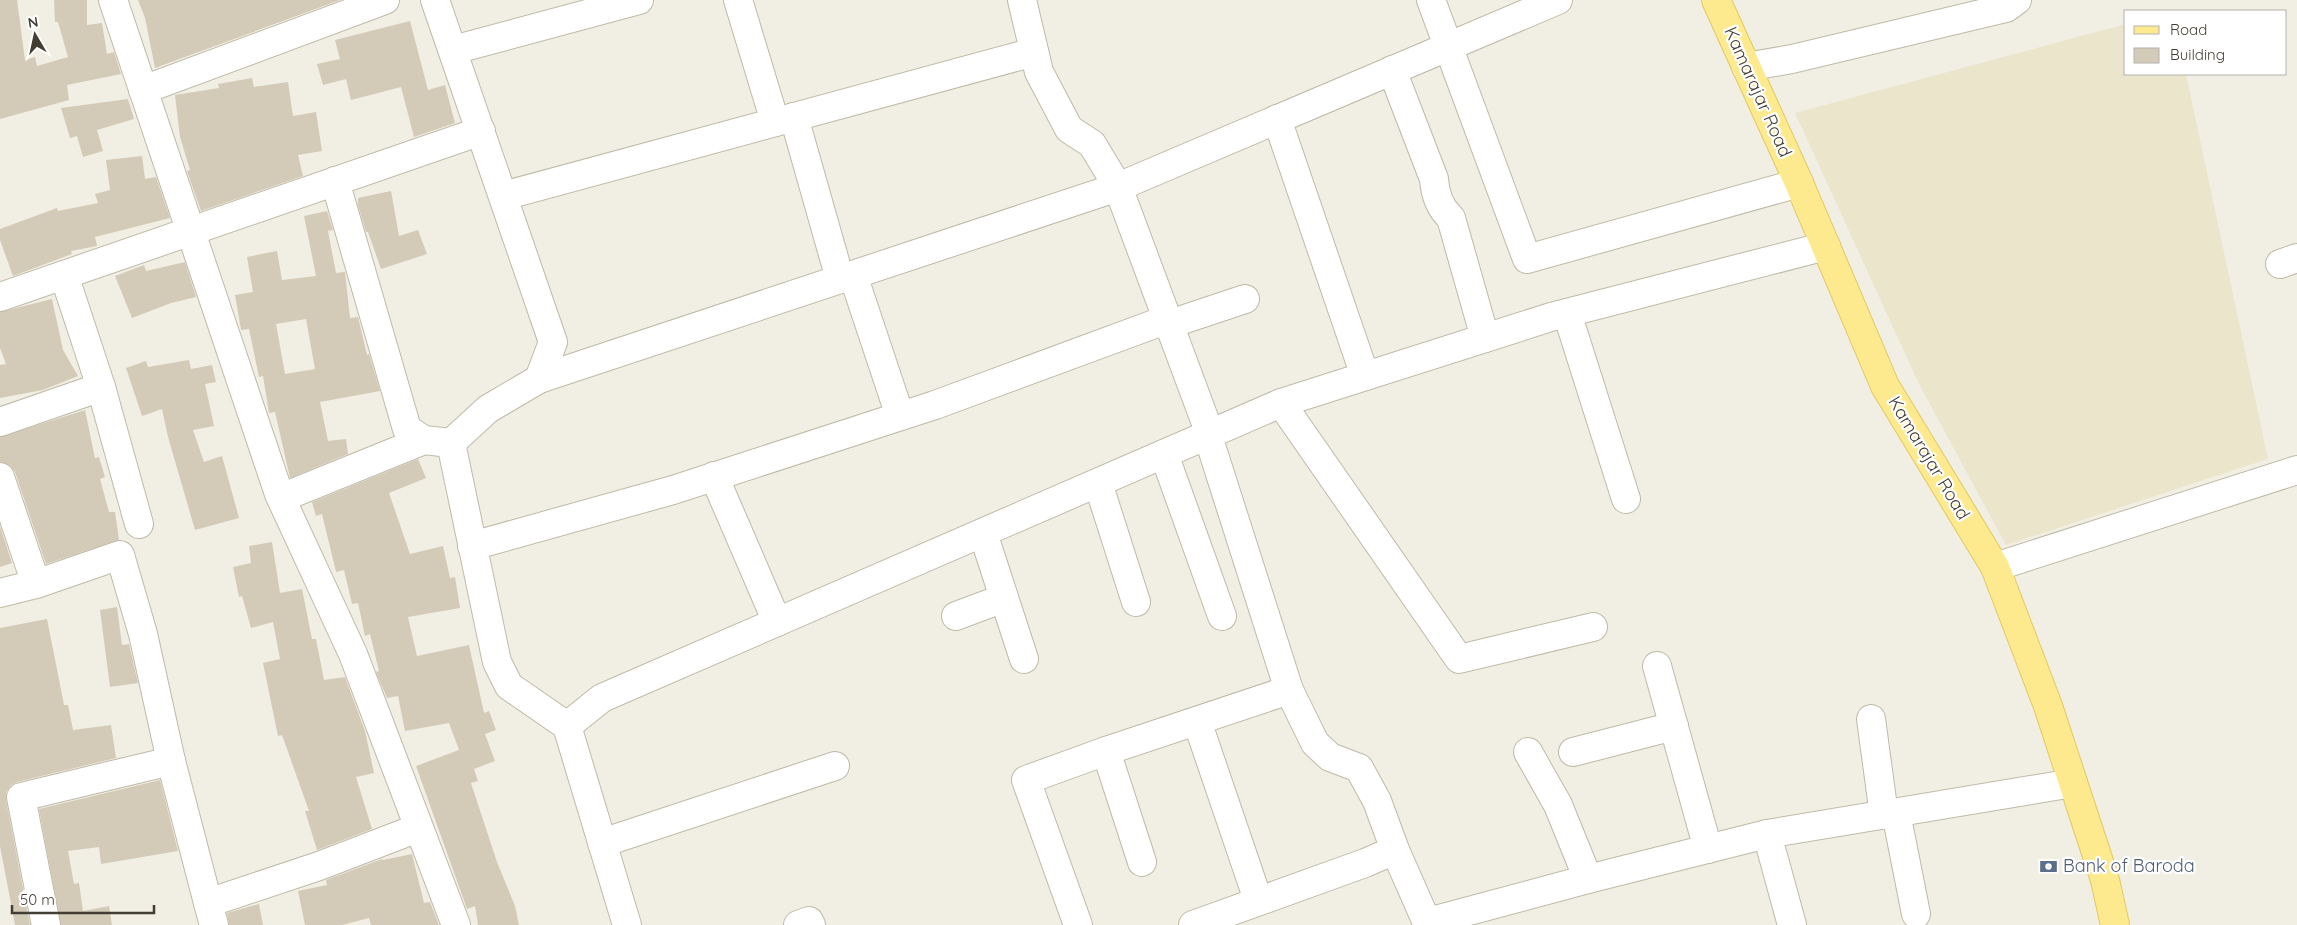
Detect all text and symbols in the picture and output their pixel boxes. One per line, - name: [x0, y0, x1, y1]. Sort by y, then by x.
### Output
- north arrow: [10, 10, 60, 60]
- legend: [2124, 10, 2287, 75]
- text: N: [26, 12, 39, 32]
- text: Road: [2170, 20, 2207, 39]
- street label: Kamarajar Road: [1719, 23, 1797, 161]
- text: Building: [2170, 45, 2225, 64]
- street label: Kamarajar Road: [1883, 392, 1975, 524]
- place label: Bank of Baroda: [2063, 854, 2195, 877]
- bank icon: Bank of Baroda: [2039, 856, 2059, 876]
- scale bar: [12, 882, 155, 914]
- text: 50 m: [20, 890, 55, 909]

